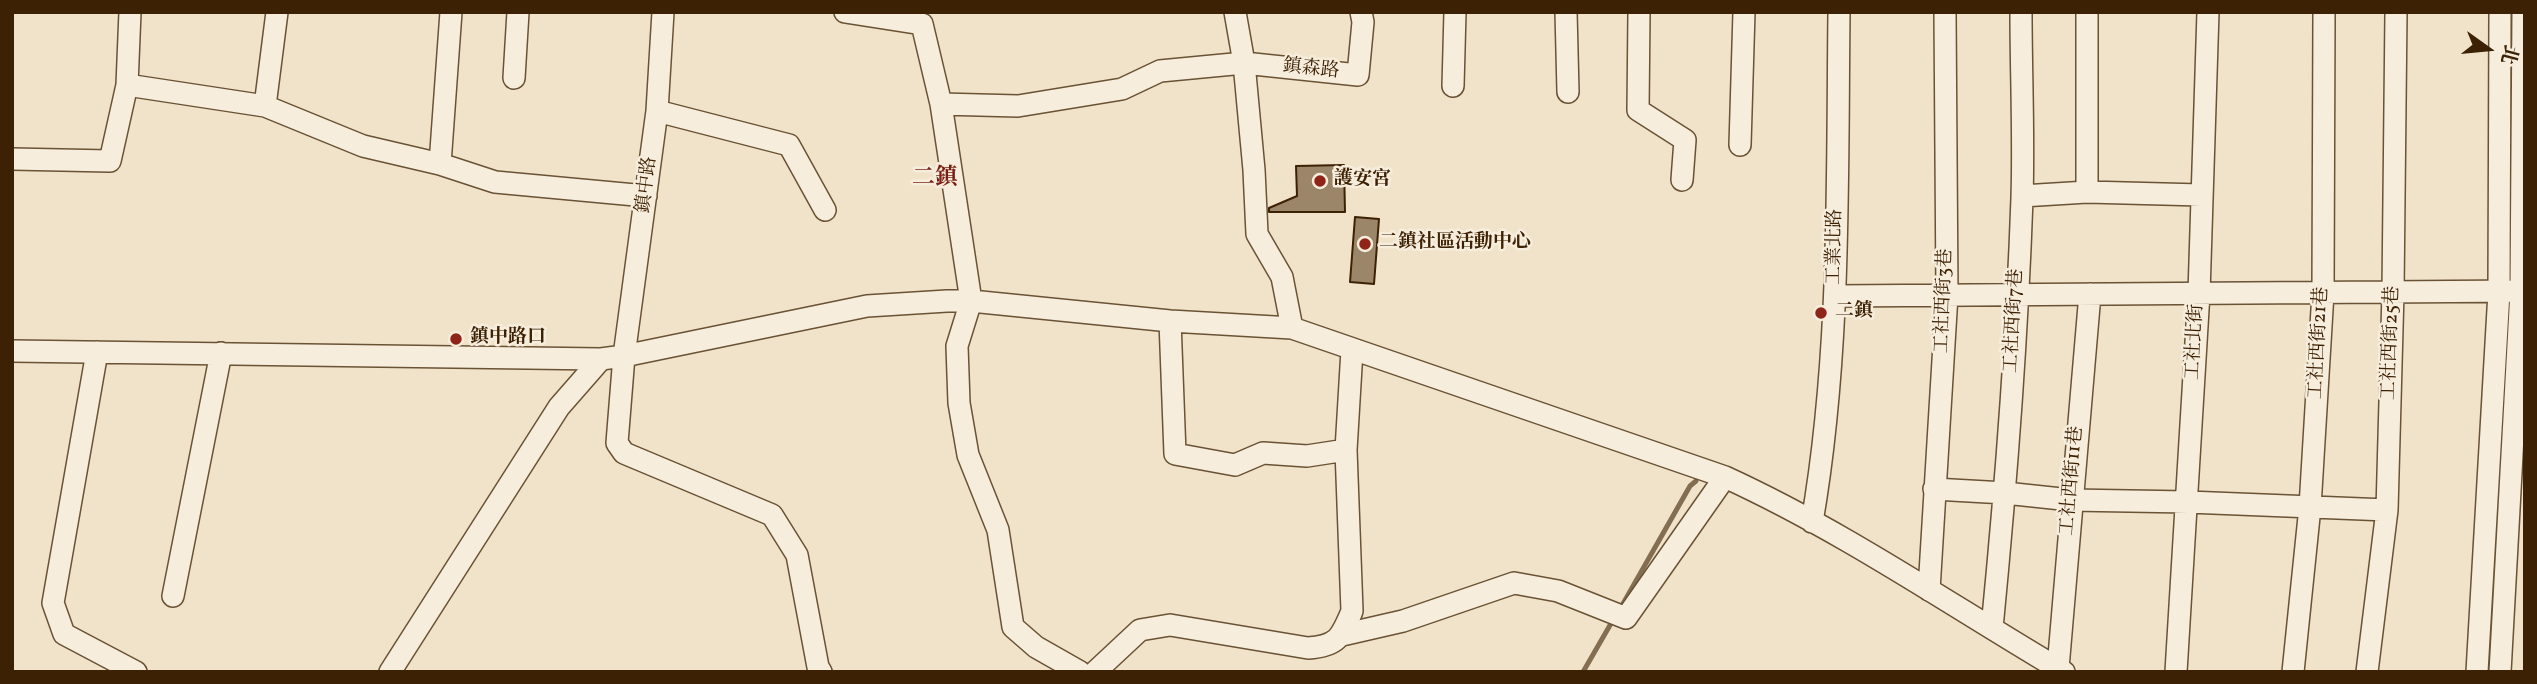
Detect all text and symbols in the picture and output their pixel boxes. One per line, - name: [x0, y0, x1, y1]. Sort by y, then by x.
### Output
- north arrow: [2453, 14, 2523, 84]
- text: 北: [2493, 42, 2523, 67]
- street label: 鎮森路: [1281, 56, 1341, 84]
- street label: 鎮中路: [633, 155, 663, 215]
- district label: 二鎮: [912, 166, 958, 194]
- place label: 護安宮: [1334, 170, 1391, 192]
- marker: 護安宮: [1312, 173, 1328, 189]
- street label: 工業北路: [1824, 209, 1848, 285]
- place label: 二鎮社區活動中心: [1379, 233, 1531, 255]
- marker: 二鎮社區活動中心: [1357, 236, 1373, 252]
- street label: 工社西街3巷: [1932, 248, 1958, 354]
- street label: 工社西街7巷: [2001, 268, 2029, 374]
- street label: 工社西街25巷: [2379, 285, 2405, 401]
- street label: 工社西街21巷: [2306, 286, 2334, 400]
- place label: 二鎮: [1835, 302, 1873, 324]
- street label: 工社北街: [2183, 303, 2209, 381]
- marker: 二鎮: [1813, 305, 1829, 321]
- place label: 鎮中路口: [470, 328, 546, 350]
- marker: 鎮中路口: [448, 331, 464, 347]
- street label: 工社西街11巷: [2057, 425, 2089, 537]

